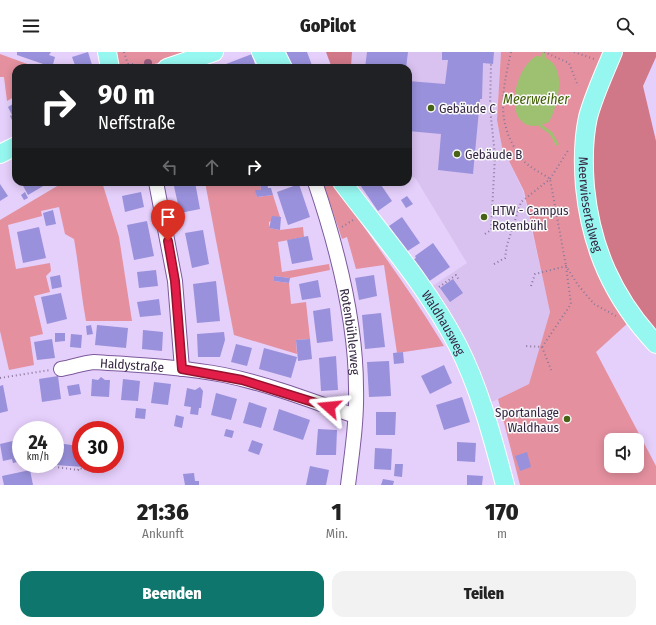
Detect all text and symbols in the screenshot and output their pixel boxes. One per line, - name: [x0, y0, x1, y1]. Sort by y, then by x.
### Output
- icon: menu: [20, 15, 42, 37]
- text: GoPilot: [300, 15, 356, 37]
- icon: search: [614, 15, 636, 37]
- text: 90 m: [98, 78, 155, 111]
- icon: right: [32, 80, 84, 132]
- water label: Meerweiher: [503, 91, 570, 108]
- place label: Gebäude C: [439, 101, 496, 116]
- marker: Gebäude C: [426, 103, 436, 113]
- text: Neffstraße: [98, 112, 175, 134]
- place label: Gebäude B: [465, 147, 522, 162]
- marker: Gebäude B: [452, 149, 462, 159]
- icon: left: [159, 156, 181, 178]
- icon: ahead: [201, 156, 223, 178]
- icon: right: [243, 156, 265, 178]
- street label: Meerwiesertalweg: [576, 157, 606, 255]
- pin: [151, 200, 185, 241]
- place label: HTW - Campus Rotenbühl: [492, 203, 569, 233]
- icon: arrive: [157, 206, 179, 228]
- marker: HTW - Campus Rotenbühl: [479, 212, 489, 222]
- street label: Rotenbühlerweg: [337, 287, 363, 376]
- street label: Waldhausweg: [419, 288, 469, 358]
- street label: Haldystraße: [100, 355, 165, 375]
- position arrow: [308, 386, 350, 428]
- place label: Sportanlage Waldhaus: [495, 405, 559, 435]
- marker: Sportanlage Waldhaus: [562, 414, 572, 424]
- speed limit sign: 30: [72, 421, 124, 473]
- text: 24: [28, 430, 48, 454]
- map controls: [604, 433, 644, 473]
- button: sound: [604, 433, 644, 473]
- text: km/h: [27, 451, 49, 463]
- text: 21:36: [137, 498, 189, 526]
- text: 1: [332, 498, 342, 526]
- text: 170: [485, 498, 519, 526]
- text: Ankunft: [142, 526, 184, 541]
- text: Min.: [326, 526, 348, 541]
- text: m: [497, 526, 507, 541]
- button: Beenden: [20, 571, 324, 617]
- button: Teilen: [332, 571, 636, 617]

